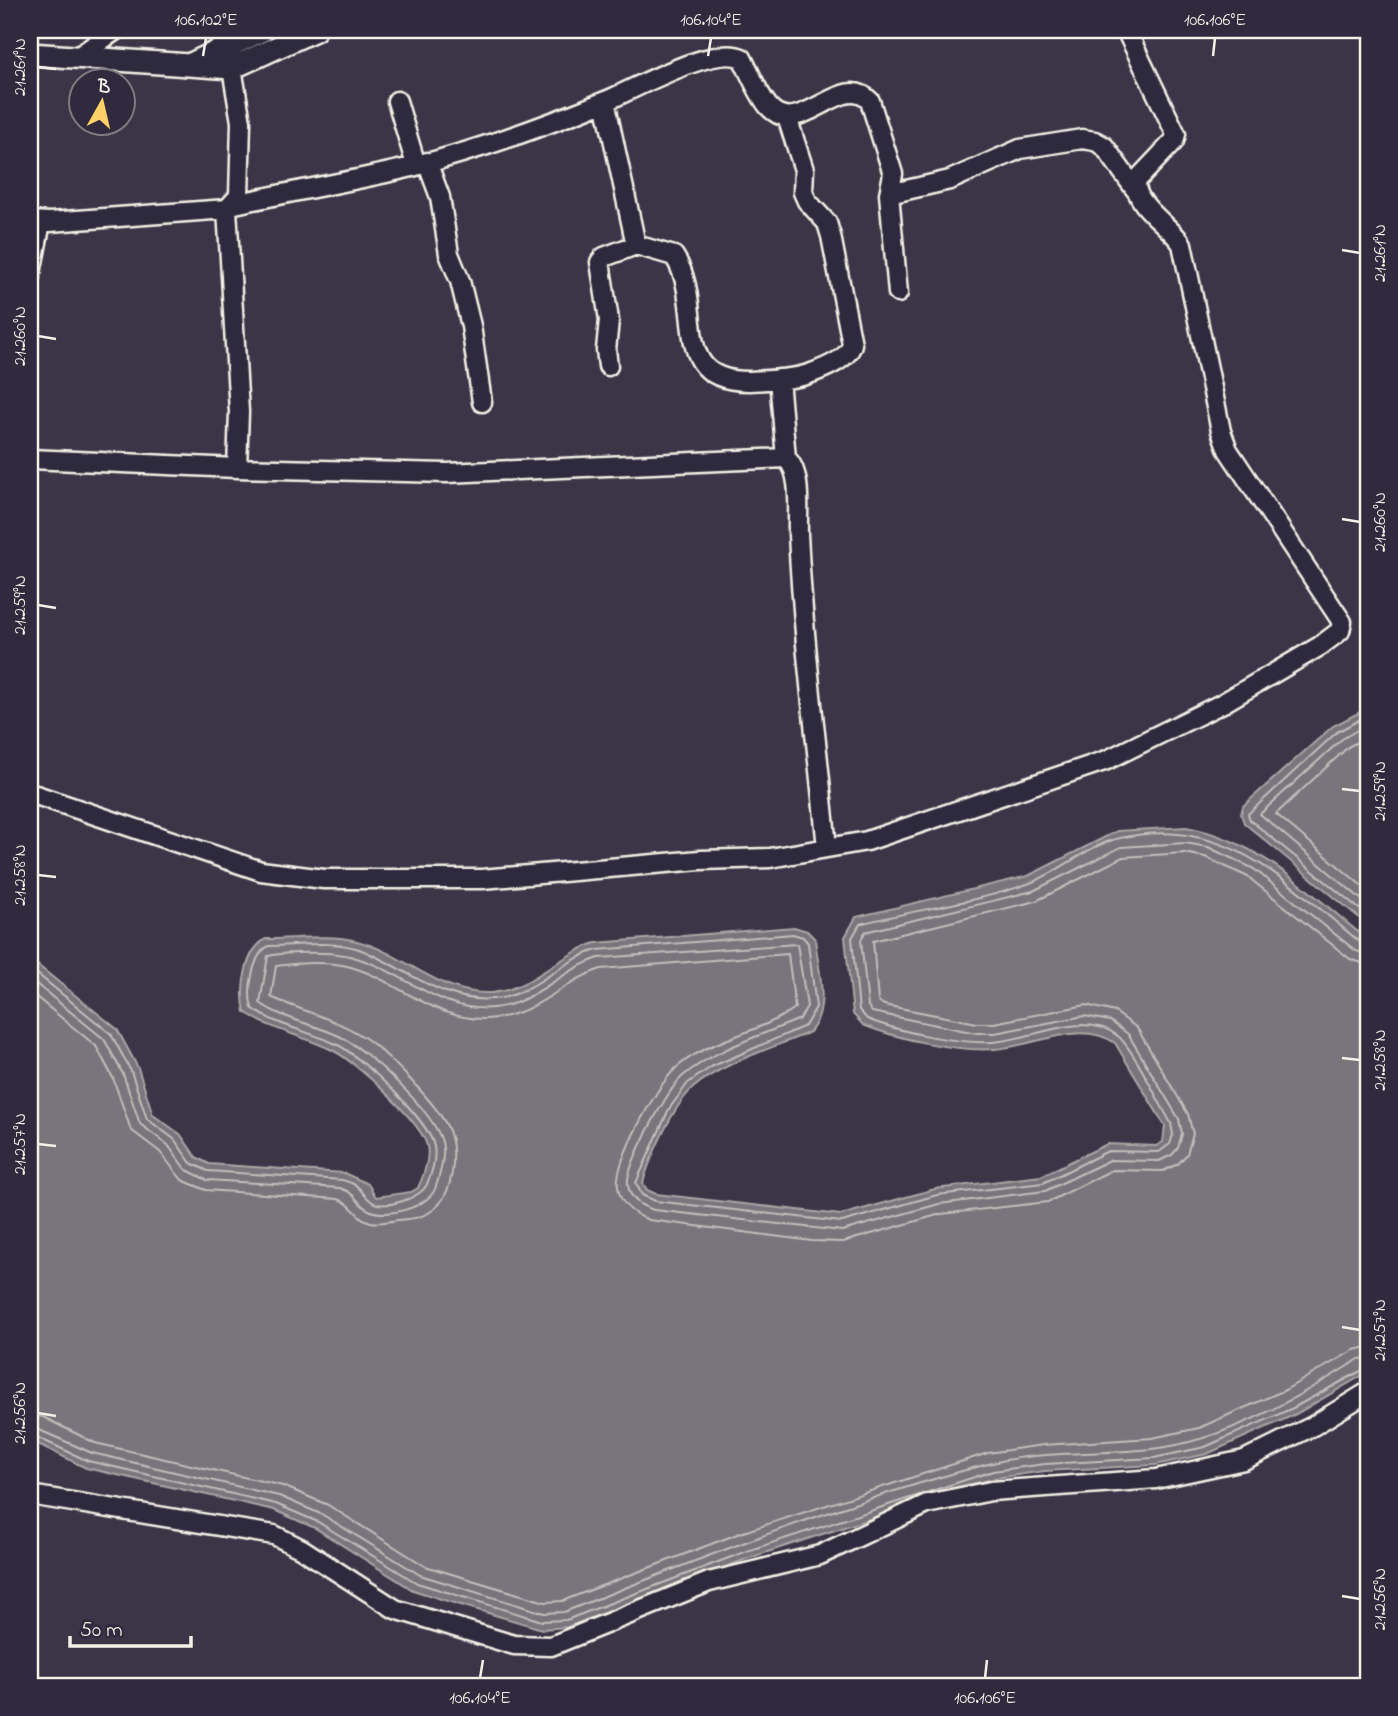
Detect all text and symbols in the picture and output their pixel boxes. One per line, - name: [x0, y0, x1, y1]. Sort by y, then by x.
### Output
- text: 106.102°E: [174, 8, 238, 34]
- text: 106.104°E: [680, 8, 742, 34]
- text: 106.106°E: [1184, 8, 1246, 34]
- text: 21.261°N: [8, 38, 34, 96]
- north arrow: [66, 66, 136, 136]
- text: B: [95, 73, 112, 102]
- text: 21.261°N: [1368, 224, 1394, 282]
- text: 21.260°N: [8, 306, 34, 366]
- text: 21.260°N: [1368, 492, 1394, 552]
- text: 21.259°N: [8, 575, 34, 635]
- text: 21.259°N: [1368, 761, 1394, 821]
- text: 21.258°N: [8, 844, 34, 906]
- text: 21.258°N: [1368, 1029, 1394, 1091]
- text: 21.257°N: [8, 1113, 34, 1175]
- text: 21.257°N: [1368, 1299, 1394, 1361]
- text: 21.256°N: [8, 1382, 34, 1444]
- text: 21.256°N: [1368, 1568, 1394, 1630]
- scale bar: [70, 1604, 191, 1648]
- text: 50 m: [80, 1616, 123, 1646]
- text: 106.104°E: [449, 1686, 511, 1712]
- text: 106.106°E: [954, 1686, 1016, 1712]

